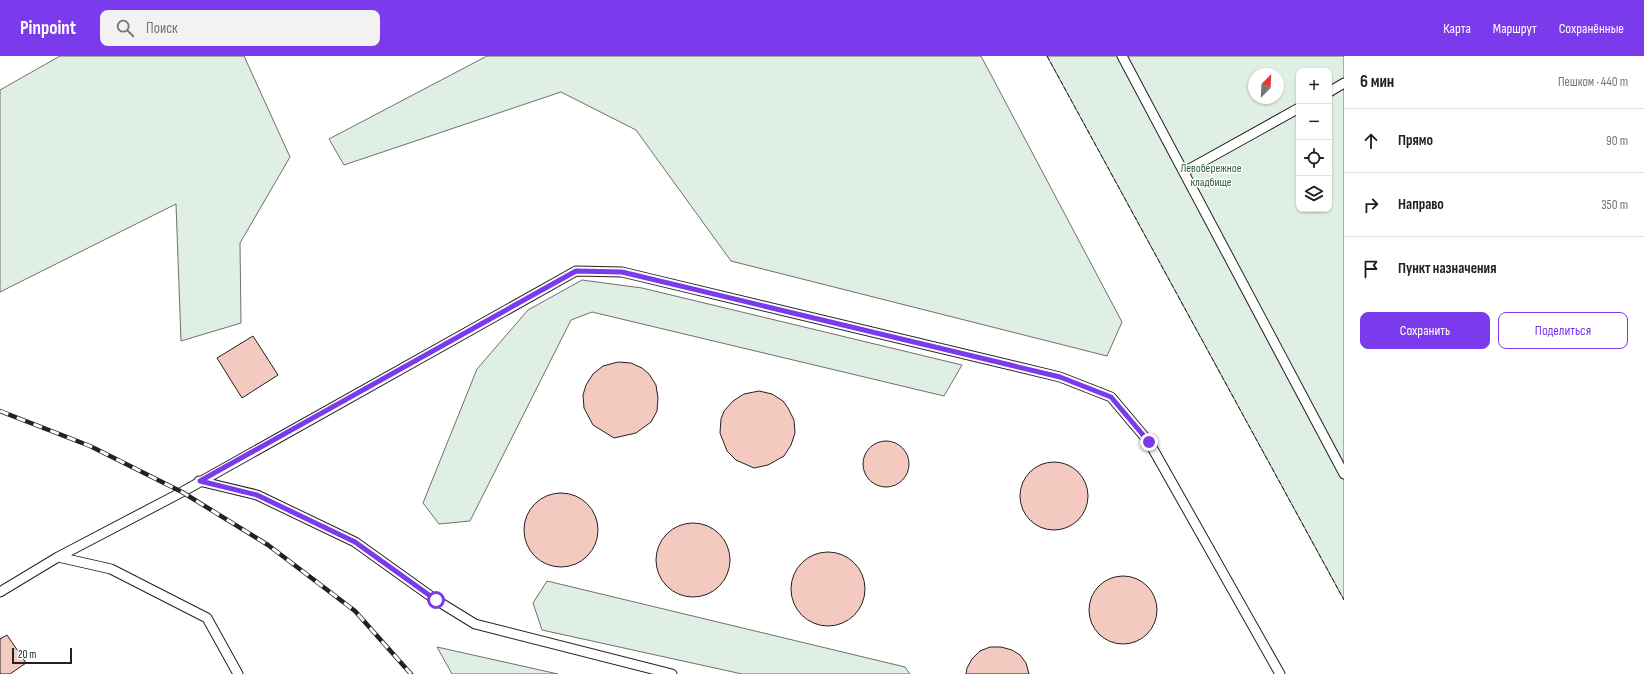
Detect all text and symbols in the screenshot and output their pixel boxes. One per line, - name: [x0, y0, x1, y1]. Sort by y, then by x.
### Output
- search box: [100, 10, 380, 46]
- text: Pinpoint: [20, 17, 76, 40]
- icon: search: [114, 17, 136, 39]
- text: Поиск: [146, 19, 178, 38]
- text: Карта: [1443, 20, 1471, 37]
- text: Маршрут: [1493, 20, 1537, 37]
- text: Сохранённые: [1559, 20, 1624, 37]
- north arrow: [1248, 68, 1284, 104]
- map controls: [1296, 68, 1332, 212]
- button: +: [1296, 68, 1332, 104]
- text: 6 мин: [1360, 72, 1394, 92]
- text: Пешком · 440 m: [1558, 74, 1628, 90]
- button: −: [1296, 104, 1332, 140]
- icon: ahead: [1360, 130, 1382, 152]
- text: Прямо: [1398, 131, 1433, 150]
- text: 90 m: [1606, 133, 1628, 149]
- button: locate: [1296, 140, 1332, 176]
- park label: Левобережное кладбище: [1180, 161, 1242, 190]
- button: layers: [1296, 176, 1332, 212]
- icon: right: [1360, 194, 1382, 216]
- text: Направо: [1398, 195, 1444, 214]
- text: 350 m: [1601, 197, 1628, 213]
- icon: arrive: [1360, 258, 1382, 280]
- text: Пункт назначения: [1398, 259, 1496, 278]
- button: Сохранить: [1360, 312, 1490, 349]
- button: Поделиться: [1498, 312, 1628, 349]
- route end: [1140, 433, 1158, 451]
- route start: [427, 591, 445, 609]
- scale bar: [12, 646, 72, 665]
- text: 20 m: [18, 648, 36, 661]

